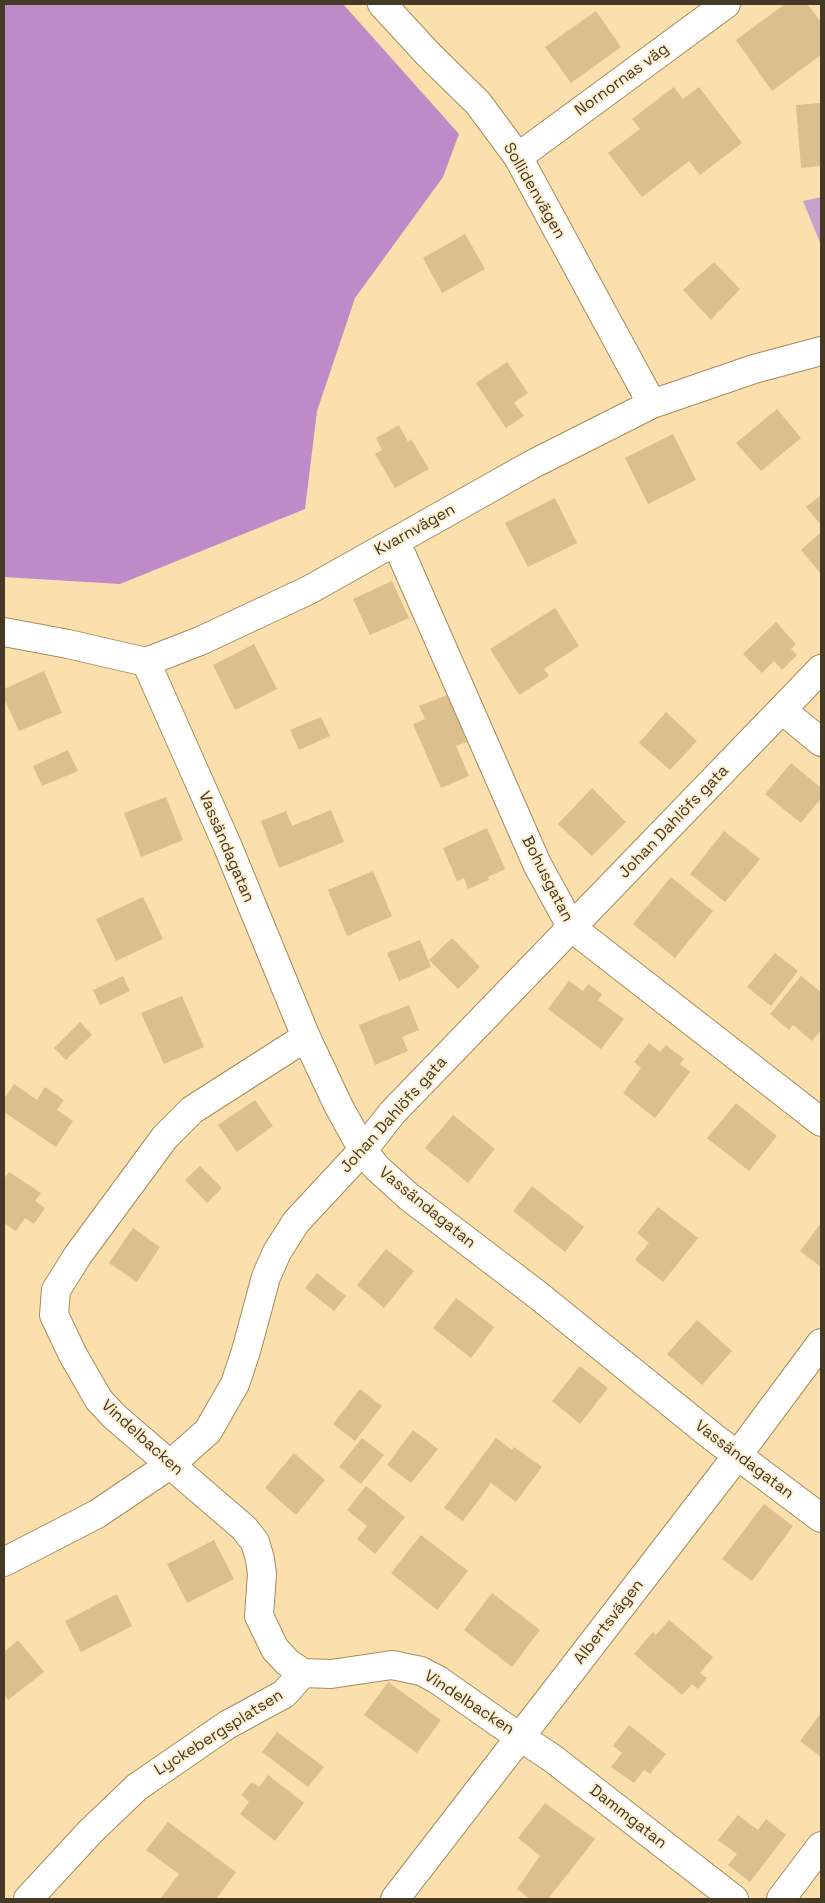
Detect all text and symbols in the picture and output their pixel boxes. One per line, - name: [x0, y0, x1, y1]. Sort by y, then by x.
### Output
- street label: Nornornas väg: [571, 39, 673, 121]
- street label: Sollidenvägen: [499, 140, 569, 242]
- street label: Kvarnvägen: [371, 500, 459, 560]
- street label: Johan Dahlöfs gata: [615, 761, 733, 883]
- street label: Vassändagatan: [194, 789, 258, 905]
- street label: Bohusgatan: [517, 833, 577, 925]
- street label: Johan Dahlöfs gata: [337, 1053, 451, 1177]
- street label: Vassändagatan: [375, 1163, 479, 1253]
- street label: Vindelbacken: [97, 1396, 187, 1480]
- street label: Vassändagatan: [691, 1417, 797, 1503]
- street label: Albertsvägen: [570, 1576, 648, 1668]
- street label: Vindelbacken: [420, 1667, 518, 1739]
- street label: Lyckebergsplatsen: [151, 1686, 287, 1780]
- street label: Dammgatan: [586, 1781, 670, 1853]

